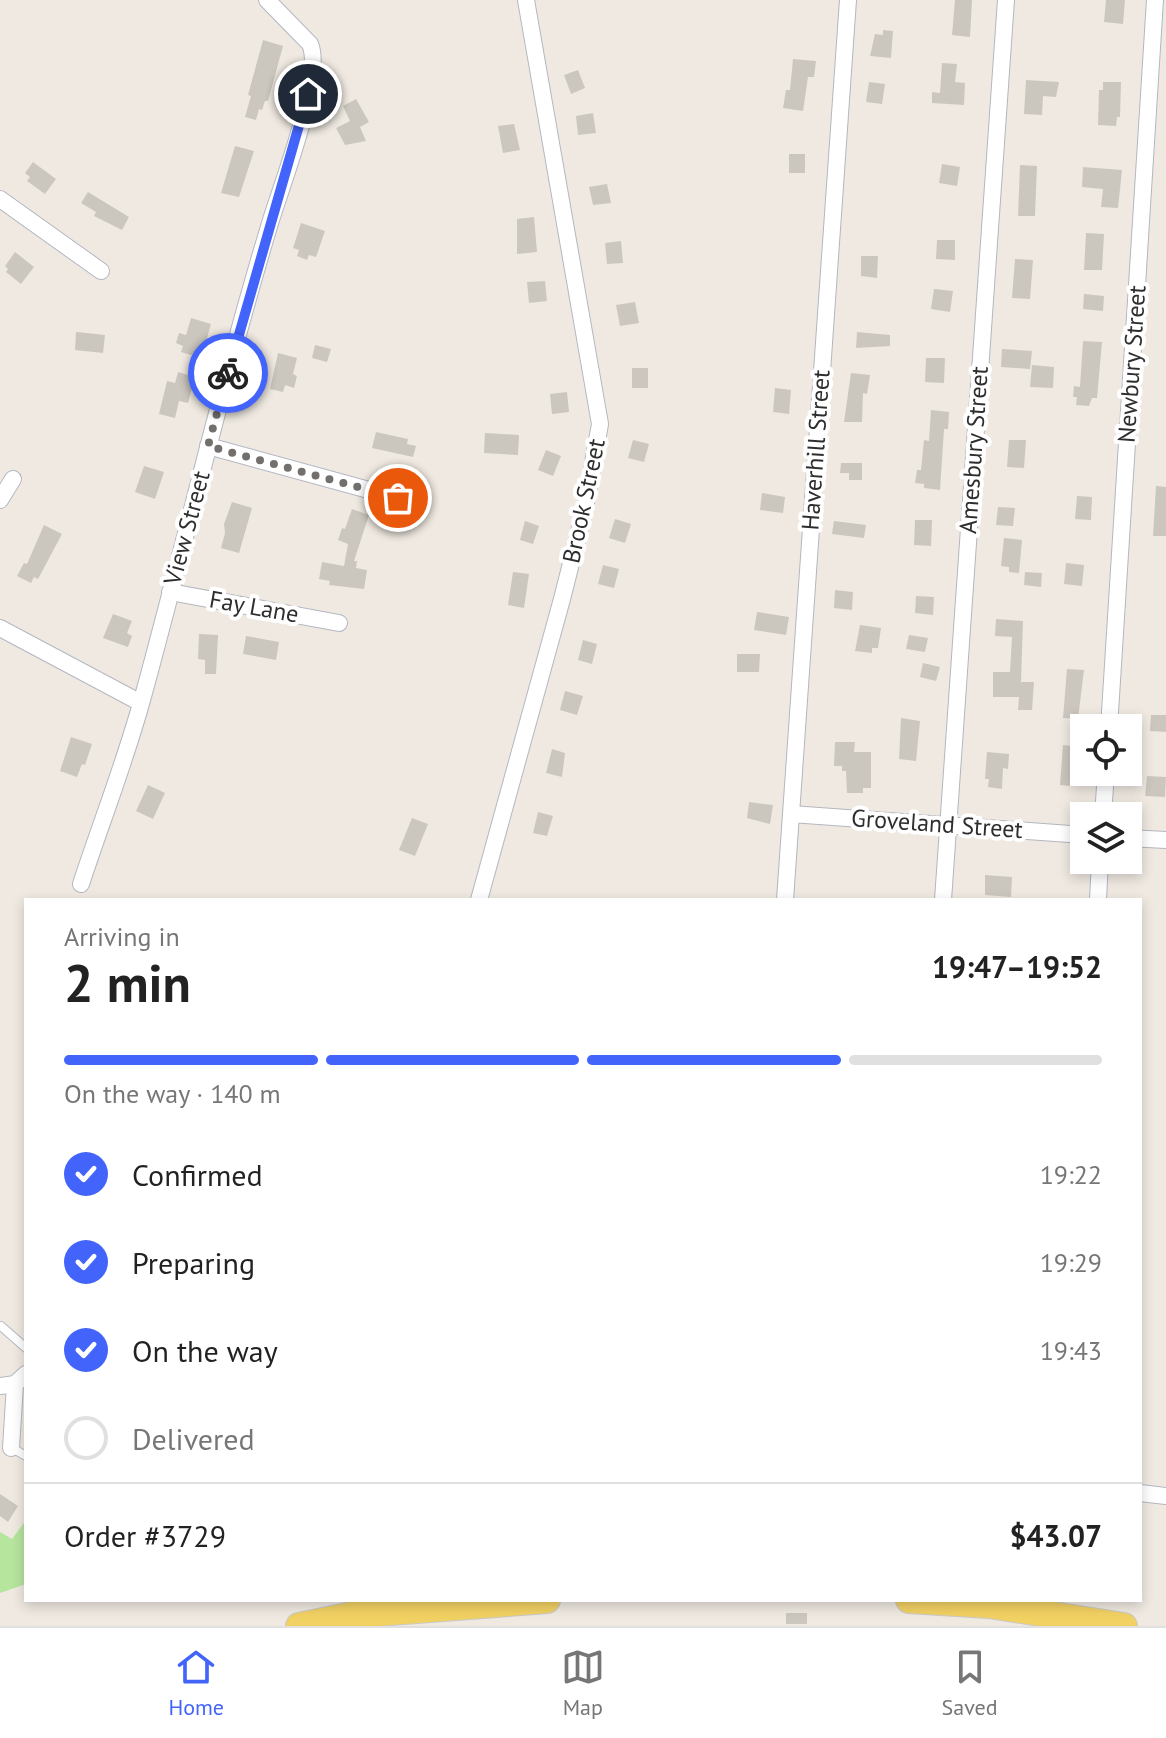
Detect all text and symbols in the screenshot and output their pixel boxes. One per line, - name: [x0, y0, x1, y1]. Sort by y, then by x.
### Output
- pin: [274, 60, 342, 128]
- icon: home: [286, 72, 330, 116]
- street label: Newbury Street: [1111, 284, 1152, 444]
- courier: [188, 333, 268, 413]
- icon: bike: [206, 351, 250, 395]
- street label: Amesbury Street: [952, 365, 995, 535]
- street label: Haverhill Street: [794, 369, 837, 531]
- street label: Brook Street: [555, 436, 612, 566]
- pin: [364, 464, 432, 532]
- street label: View Street: [156, 467, 217, 589]
- icon: bag: [376, 476, 420, 520]
- street label: Fay Lane: [207, 583, 301, 630]
- map controls: [1070, 714, 1142, 874]
- button: locate: [1070, 714, 1142, 786]
- street label: Groveland Street: [850, 802, 1024, 845]
- button: layers: [1070, 802, 1142, 874]
- text: Arriving in: [64, 920, 180, 953]
- text: 19:47–19:52: [932, 947, 1102, 986]
- text: 2 min: [64, 949, 191, 1016]
- text: On the way · 140 m: [64, 1077, 281, 1110]
- icon: check: [64, 1152, 108, 1196]
- text: Confirmed: [132, 1155, 263, 1194]
- text: 19:22: [1040, 1158, 1102, 1191]
- icon: check: [64, 1240, 108, 1284]
- text: Preparing: [132, 1243, 255, 1282]
- text: 19:29: [1040, 1246, 1102, 1279]
- icon: check: [64, 1328, 108, 1372]
- text: On the way: [132, 1331, 278, 1370]
- text: 19:43: [1040, 1334, 1102, 1367]
- text: Delivered: [132, 1419, 255, 1458]
- text: Order #3729: [64, 1516, 226, 1555]
- text: $43.07: [1010, 1516, 1102, 1555]
- tab: Home: [168, 1645, 224, 1721]
- tab: Map: [561, 1645, 605, 1721]
- tab: Saved: [942, 1645, 998, 1721]

